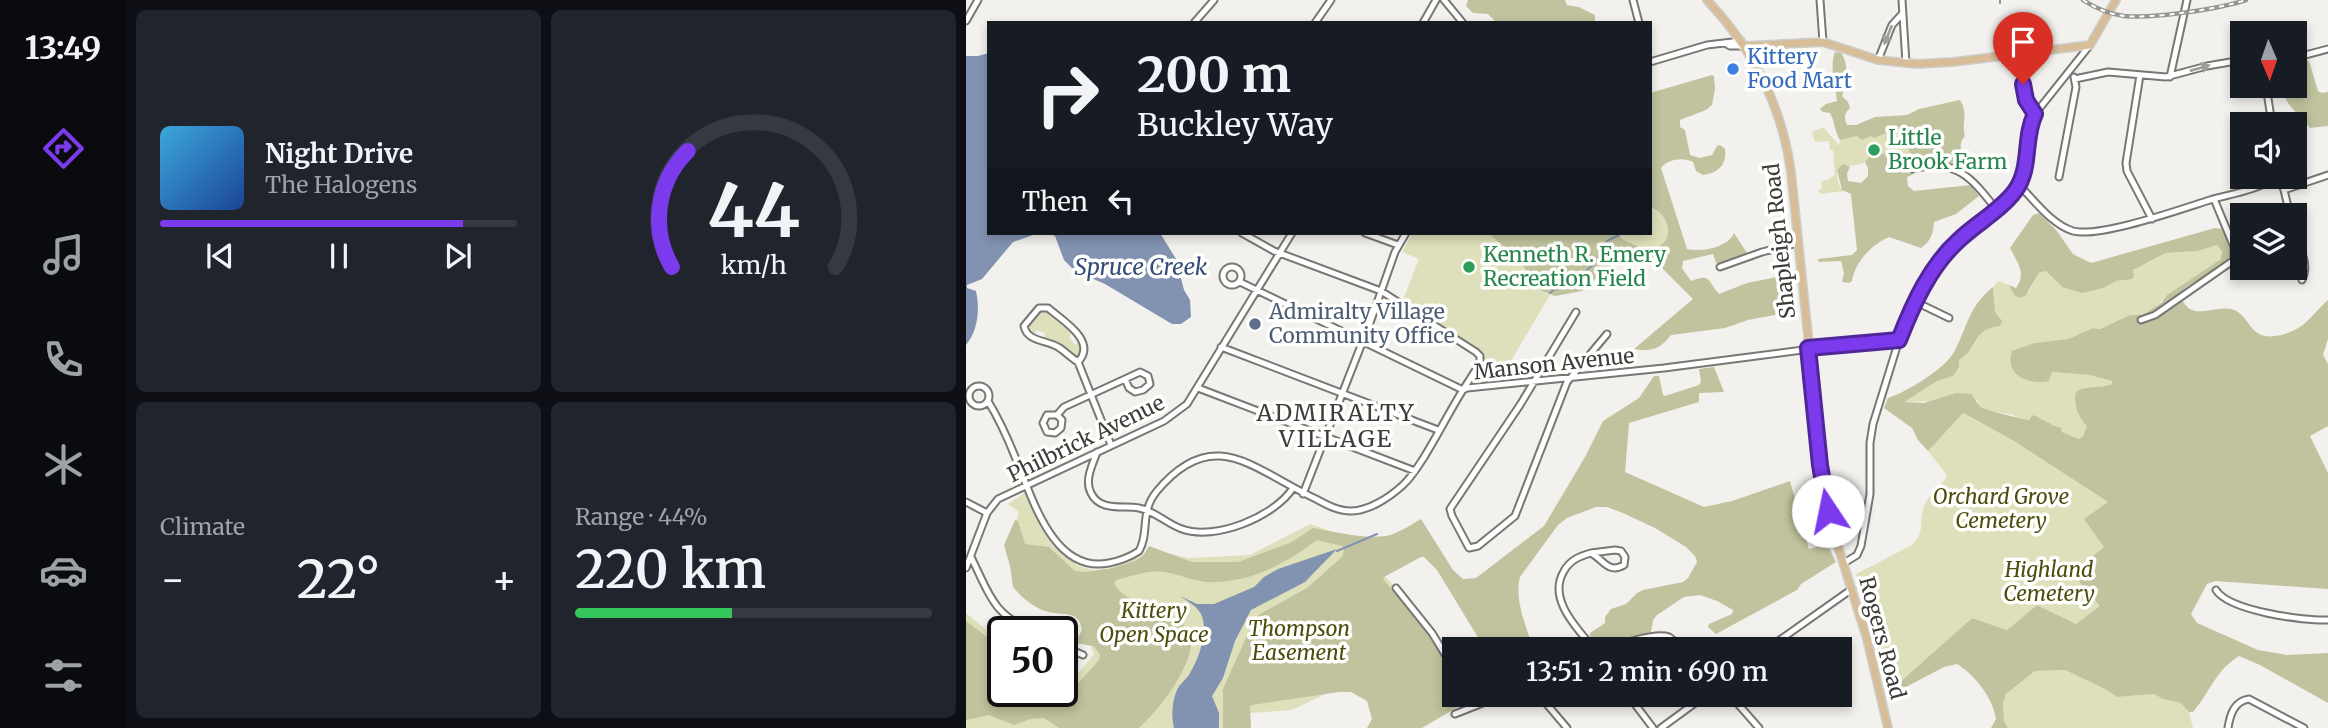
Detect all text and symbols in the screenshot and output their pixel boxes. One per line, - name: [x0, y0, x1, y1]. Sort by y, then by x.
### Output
- pin: [1993, 12.0, 2053, 84]
- north arrow: [2230, 21, 2306, 98]
- map controls: [2230, 21, 2307, 280]
- icon: arrive: [2004, 23, 2042, 61]
- one-way arrow: [1882, 25, 1893, 46]
- text: 13:49: [25, 28, 101, 68]
- place label: Kittery Food Mart: [1747, 43, 1852, 94]
- text: 200 m: [1137, 44, 1291, 105]
- icon: right: [1022, 49, 1113, 140]
- marker: Kittery Food Mart: [1725, 61, 1741, 77]
- one-way arrow: [2190, 62, 2212, 73]
- text: Buckley Way: [1137, 105, 1333, 145]
- button: sound: [2230, 112, 2307, 189]
- icon: directions: [39, 124, 88, 173]
- place label: Little Brook Farm: [1888, 124, 2008, 175]
- text: Night Drive: [265, 137, 413, 170]
- marker: Little Brook Farm: [1866, 142, 1882, 158]
- street label: Shapleigh Road: [1758, 162, 1801, 320]
- text: 44: [707, 165, 800, 257]
- text: The Halogens: [265, 170, 417, 199]
- icon: left: [1102, 182, 1140, 220]
- text: Then: [1022, 185, 1088, 218]
- button: layers: [2230, 203, 2307, 280]
- icon: music: [39, 230, 88, 279]
- icon: previous: [201, 237, 239, 275]
- icon: pause: [320, 237, 358, 275]
- icon: next: [439, 237, 477, 275]
- place label: Kenneth R. Emery Recreation Field: [1483, 241, 1667, 292]
- text: km/h: [720, 249, 787, 281]
- water label: Spruce Creek: [1075, 252, 1208, 281]
- marker: Kenneth R. Emery Recreation Field: [1461, 259, 1477, 275]
- place label: Admiralty Village Community Office: [1268, 298, 1455, 349]
- marker: Admiralty Village Community Office: [1247, 316, 1263, 332]
- icon: phone: [39, 335, 88, 384]
- street label: Manson Avenue: [1472, 342, 1636, 385]
- street label: Philbrick Avenue: [1003, 389, 1169, 488]
- district label: ADMIRALTY VILLAGE: [1255, 398, 1416, 453]
- icon: climate: [39, 440, 88, 489]
- position arrow: [1791, 474, 1865, 548]
- park label: Orchard Grove Cemetery: [1933, 483, 2069, 534]
- text: Range · 44%: [575, 502, 708, 531]
- text: Climate: [160, 512, 245, 541]
- text: 220 km: [575, 537, 766, 602]
- icon: car: [39, 546, 88, 595]
- text: 22°: [297, 547, 380, 612]
- text: −: [160, 556, 185, 603]
- text: +: [492, 556, 517, 603]
- park label: Highland Cemetery: [2003, 556, 2095, 607]
- street label: Rogers Road: [1853, 574, 1912, 702]
- park label: Kittery Open Space: [1099, 597, 1209, 648]
- park label: Thompson Easement: [1248, 615, 1350, 666]
- speed limit sign: 50: [987, 616, 1078, 707]
- icon: filters: [39, 651, 88, 700]
- text: 13:51 · 2 min · 690 m: [1526, 655, 1768, 688]

